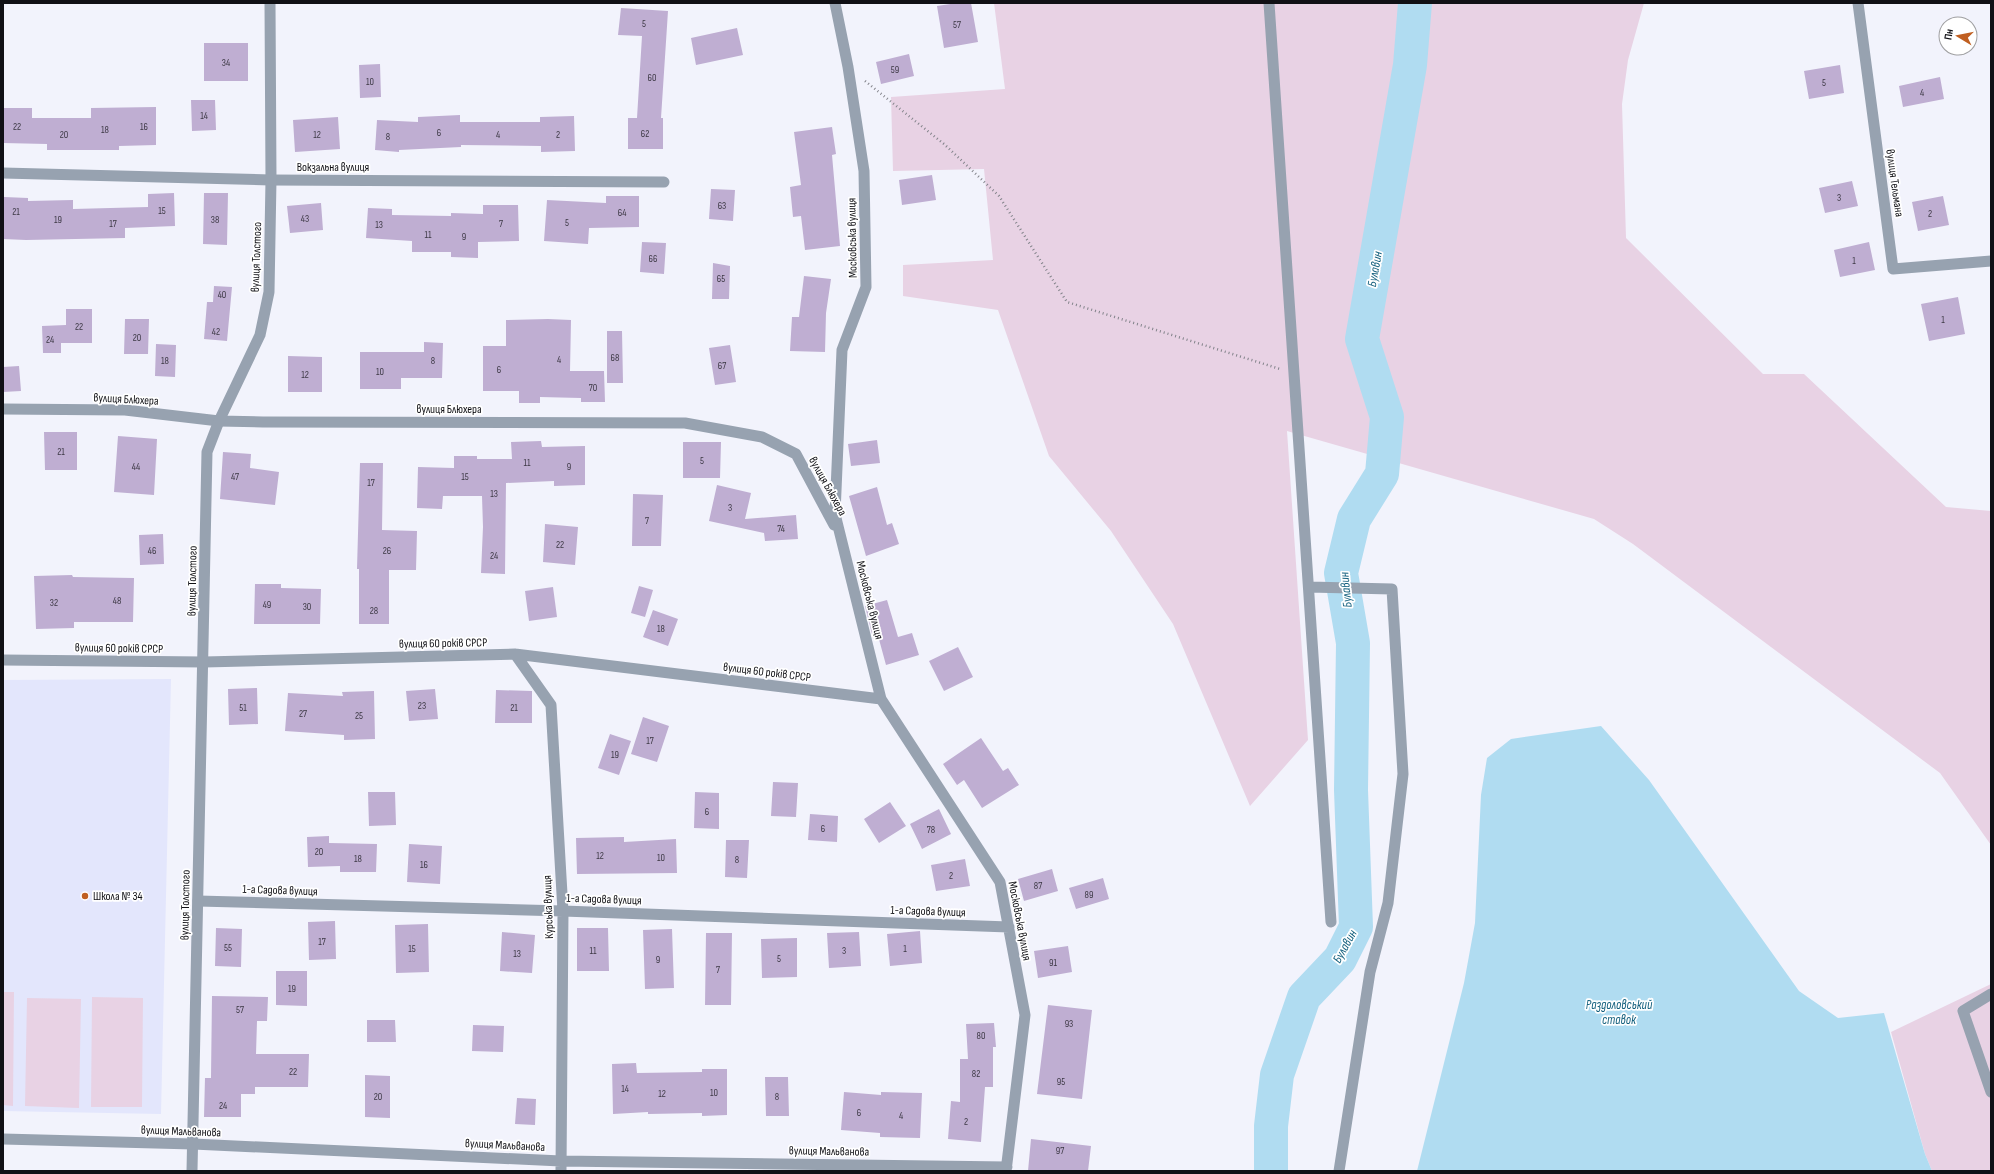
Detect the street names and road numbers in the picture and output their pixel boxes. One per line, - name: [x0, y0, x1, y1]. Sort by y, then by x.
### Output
- street label: вулиця Тельмана: [1882, 148, 1907, 218]
- street label: Вокзальна вулиця: [297, 160, 370, 175]
- street label: Московська вулиця: [844, 197, 861, 278]
- street label: вулиця Толстого: [248, 222, 265, 293]
- street label: вулиця Блюхера: [93, 390, 159, 409]
- street label: вулиця Блюхера: [416, 402, 482, 417]
- street label: вулиця Блюхера: [805, 454, 850, 519]
- street label: вулиця Толстого: [184, 546, 201, 616]
- street label: Московська вулиця: [853, 559, 887, 641]
- street label: вулиця 60 років СРСР: [399, 635, 487, 652]
- street label: вулиця 60 років СРСР: [75, 640, 163, 657]
- street label: вулиця 60 років СРСР: [722, 660, 812, 685]
- street label: вулиця Толстого: [177, 870, 194, 940]
- street label: Курська вулиця: [540, 875, 557, 939]
- street label: Московська вулиця: [1004, 880, 1035, 962]
- street label: 1-а Садова вулиця: [242, 882, 318, 899]
- street label: 1-а Садова вулиця: [566, 891, 642, 908]
- street label: 1-а Садова вулиця: [890, 903, 966, 920]
- street label: вулиця Мальванова: [141, 1123, 222, 1140]
- street label: вулиця Мальванова: [464, 1136, 546, 1155]
- street label: вулиця Мальванова: [789, 1143, 870, 1160]

